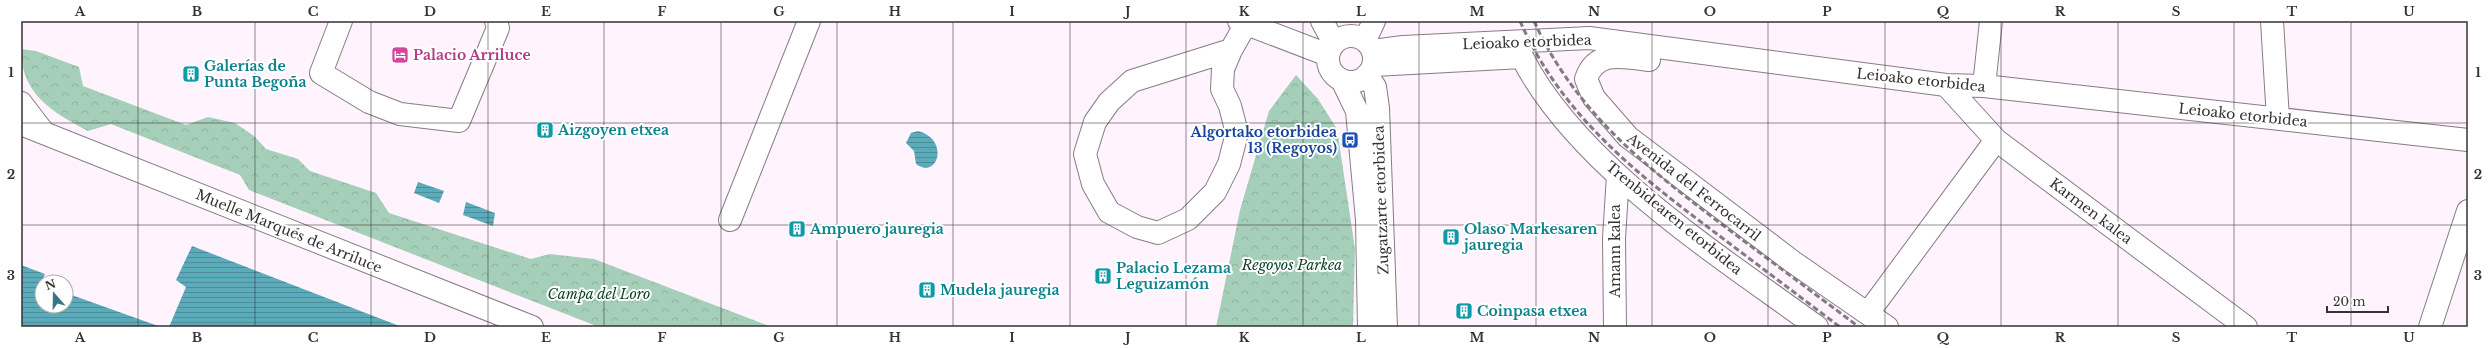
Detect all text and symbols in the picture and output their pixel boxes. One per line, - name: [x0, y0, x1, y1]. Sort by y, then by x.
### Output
- text: A: [74, 3, 86, 20]
- text: B: [192, 3, 202, 20]
- text: C: [308, 3, 319, 20]
- text: D: [424, 3, 436, 20]
- text: E: [541, 3, 551, 20]
- text: F: [658, 3, 667, 20]
- text: G: [773, 3, 785, 20]
- text: H: [889, 3, 901, 20]
- text: I: [1009, 3, 1015, 20]
- text: J: [1122, 3, 1131, 20]
- text: K: [1239, 3, 1250, 20]
- text: L: [1356, 3, 1366, 20]
- text: M: [1470, 3, 1485, 20]
- text: N: [1588, 3, 1600, 20]
- text: O: [1704, 3, 1716, 20]
- text: P: [1822, 3, 1832, 20]
- text: Q: [1937, 3, 1950, 20]
- text: R: [2055, 3, 2067, 20]
- text: S: [2172, 3, 2181, 20]
- text: T: [2287, 3, 2298, 20]
- text: U: [2403, 3, 2415, 20]
- street label: Leioako etorbidea: [1462, 31, 1592, 53]
- hotel icon: Palacio Arriluce: [390, 45, 410, 65]
- place label: Palacio Arriluce: [413, 46, 531, 64]
- place label: Galerías de Punta Begoña: [204, 57, 307, 91]
- text: 1: [8, 64, 14, 81]
- building icon: Galerías de Punta Begoña: [181, 64, 201, 84]
- street label: Leioako etorbidea: [1856, 64, 1987, 96]
- text: 1: [2475, 64, 2481, 81]
- street label: Leioako etorbidea: [2178, 99, 2309, 131]
- building icon: Aizgoyen etxea: [535, 120, 555, 140]
- place label: Aizgoyen etxea: [557, 121, 669, 139]
- place label: Algortako etorbidea 13 (Regoyos): [1190, 123, 1337, 157]
- street label: Zugatzarte etorbidea: [1369, 125, 1393, 275]
- street label: Avenida del Ferrocarril: [1623, 129, 1765, 245]
- bus stop icon: Algortako etorbidea 13 (Regoyos): [1340, 130, 1360, 150]
- street label: Trenbidearen etorbidea: [1602, 157, 1746, 279]
- text: 2: [7, 166, 15, 183]
- text: 2: [2474, 166, 2482, 183]
- street label: Karmen kalea: [2046, 174, 2136, 248]
- street label: Muelle Marqués de Arriluce: [193, 185, 385, 277]
- street label: Amann kalea: [1606, 204, 1624, 299]
- building icon: Ampuero jauregia: [787, 219, 807, 239]
- place label: Ampuero jauregia: [809, 220, 944, 238]
- place label: Olaso Markesaren jauregia: [1461, 220, 1598, 254]
- building icon: Olaso Markesaren jauregia: [1441, 227, 1461, 247]
- park label: Regoyos Parkea: [1241, 256, 1342, 274]
- place label: Palacio Lezama Leguizamón: [1116, 259, 1231, 293]
- building icon: Palacio Lezama Leguizamón: [1093, 266, 1113, 286]
- text: 3: [7, 267, 15, 284]
- text: 3: [2474, 267, 2482, 284]
- north arrow: [34, 274, 74, 314]
- text: N: [43, 276, 58, 293]
- building icon: Mudela jauregia: [917, 280, 937, 300]
- place label: Mudela jauregia: [940, 281, 1060, 299]
- park label: Campa del Loro: [548, 285, 650, 303]
- scale bar: [2327, 288, 2388, 314]
- text: 20 m: [2333, 294, 2365, 309]
- building icon: Coinpasa etxea: [1454, 301, 1474, 321]
- place label: Coinpasa etxea: [1477, 302, 1588, 320]
- text: A: [74, 329, 86, 346]
- text: B: [192, 329, 202, 346]
- text: C: [308, 329, 319, 346]
- text: D: [424, 329, 436, 346]
- text: E: [541, 329, 551, 346]
- text: F: [658, 329, 667, 346]
- text: G: [773, 329, 785, 346]
- text: H: [889, 329, 901, 346]
- text: I: [1009, 329, 1015, 346]
- text: J: [1122, 329, 1131, 346]
- text: K: [1239, 329, 1250, 346]
- text: L: [1356, 329, 1366, 346]
- text: M: [1470, 329, 1485, 346]
- text: N: [1588, 329, 1600, 346]
- text: O: [1704, 329, 1716, 346]
- text: P: [1822, 329, 1832, 346]
- text: Q: [1937, 329, 1950, 346]
- text: R: [2055, 329, 2067, 346]
- text: S: [2172, 329, 2181, 346]
- text: T: [2287, 329, 2298, 346]
- text: U: [2403, 329, 2415, 346]

